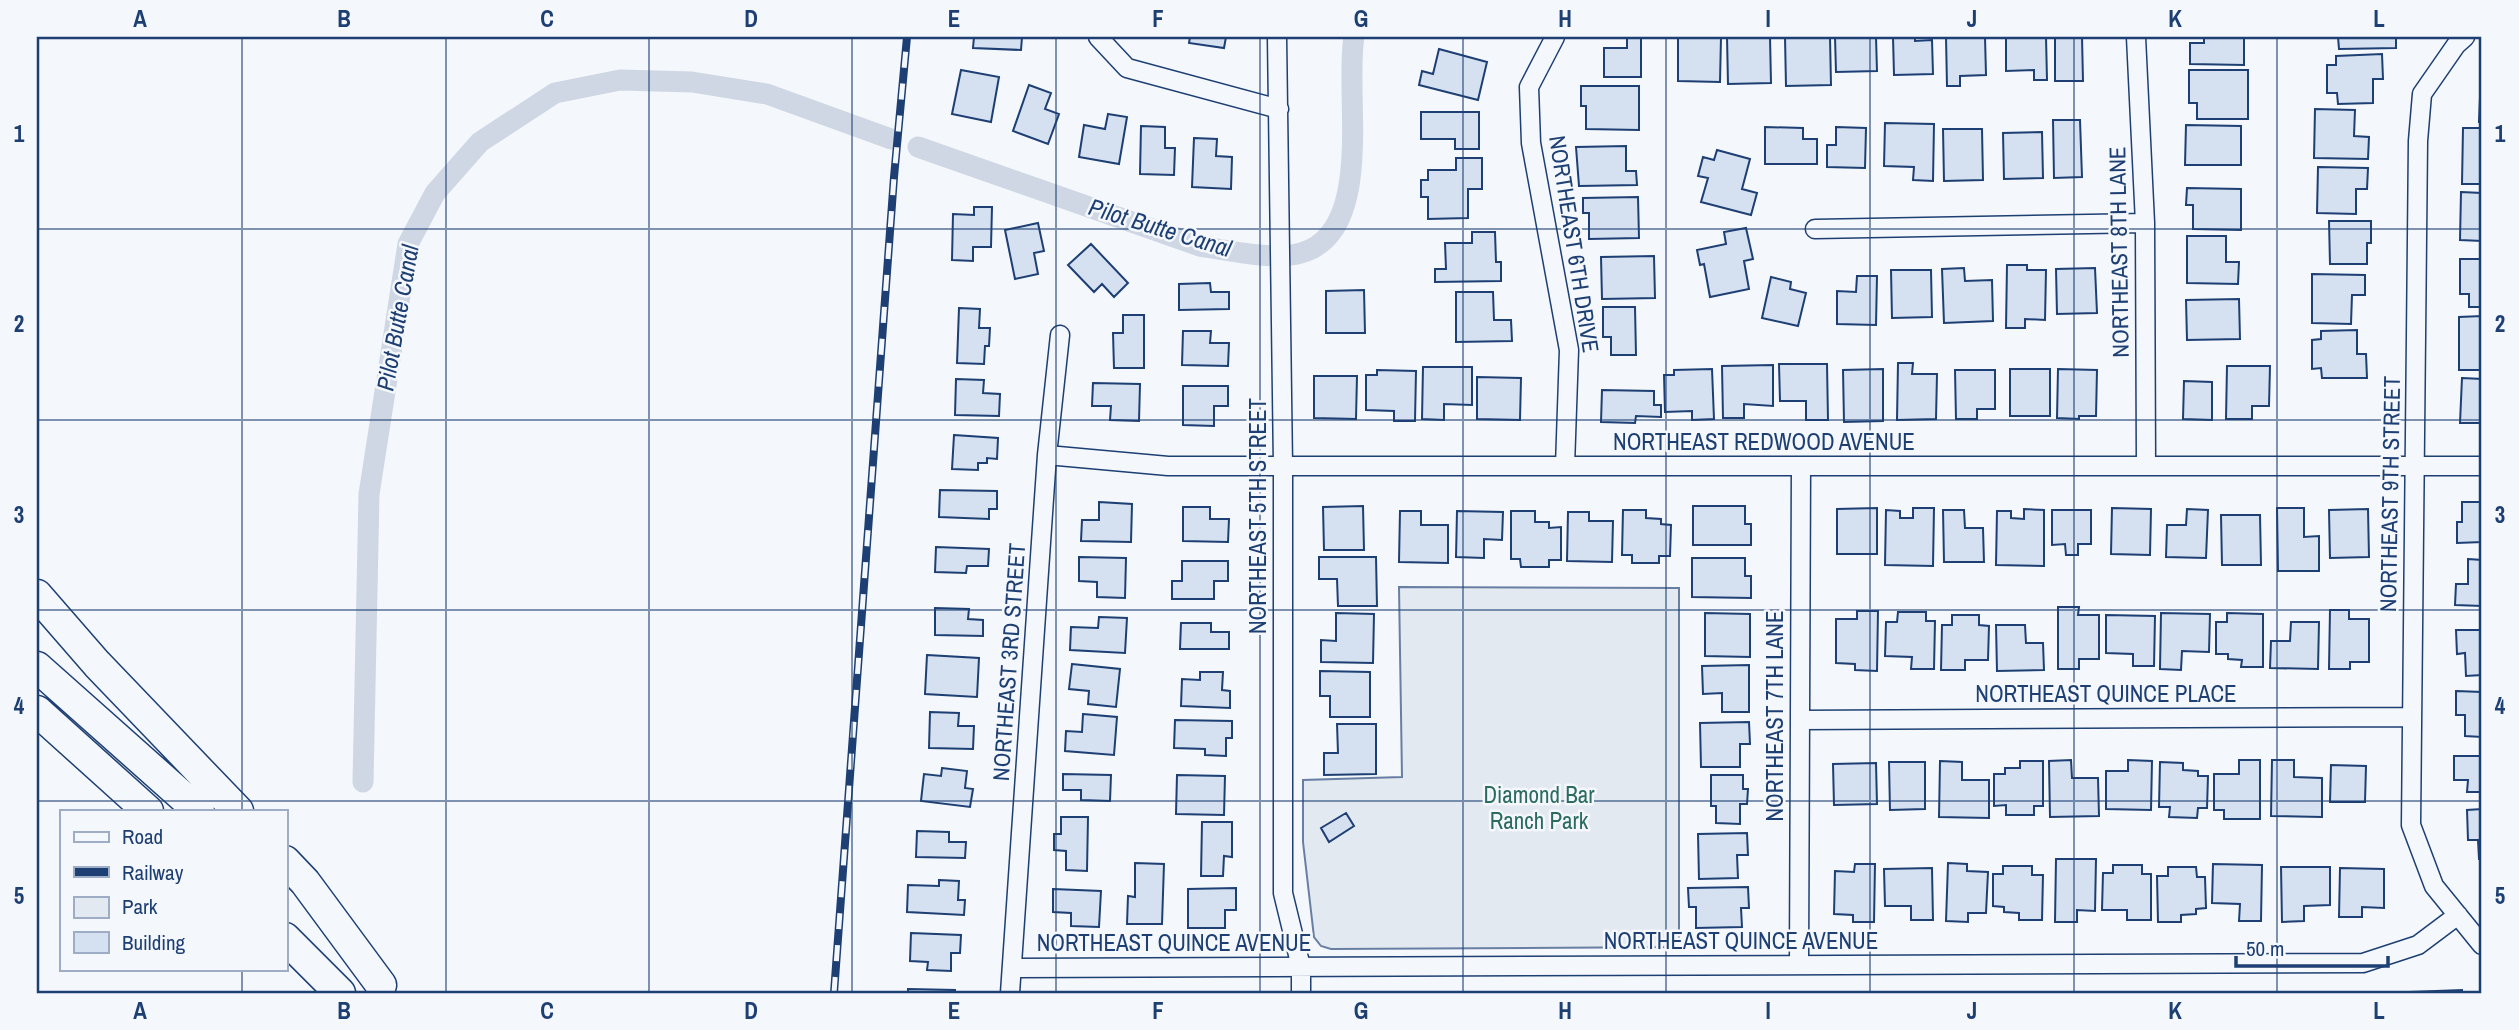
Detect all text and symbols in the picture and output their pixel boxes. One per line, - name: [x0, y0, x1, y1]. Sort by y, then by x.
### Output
- text: A: [133, 3, 147, 34]
- text: B: [337, 3, 351, 34]
- text: C: [540, 3, 554, 34]
- text: D: [744, 3, 758, 34]
- text: E: [948, 3, 960, 34]
- text: F: [1152, 3, 1164, 34]
- text: G: [1354, 3, 1368, 34]
- text: H: [1558, 3, 1572, 34]
- text: I: [1765, 3, 1771, 34]
- text: J: [1967, 3, 1977, 34]
- text: K: [2168, 3, 2182, 34]
- text: L: [2373, 3, 2385, 34]
- text: 1: [14, 118, 25, 149]
- text: 1: [2495, 118, 2506, 149]
- street label: NORTHEAST 6TH DRIVE: [1542, 133, 1607, 355]
- street label: NORTHEAST 8TH LANE: [2101, 146, 2136, 358]
- water label: Pilot Butte Canal: [1085, 190, 1236, 264]
- water label: Pilot Butte Canal: [368, 242, 426, 393]
- text: 2: [14, 308, 24, 339]
- text: 2: [2495, 308, 2505, 339]
- street label: NORTHEAST 9TH STREET: [2372, 375, 2407, 612]
- street label: NORTHEAST 5TH STREET: [1242, 397, 1273, 634]
- street label: NORTHEAST REDWOOD AVENUE: [1613, 426, 1915, 457]
- text: 3: [14, 499, 24, 530]
- text: 3: [2495, 499, 2505, 530]
- street label: NORTHEAST 3RD STREET: [985, 542, 1032, 782]
- street label: NORTHEAST 7TH LANE: [1759, 610, 1790, 822]
- street label: NORTHEAST QUINCE PLACE: [1975, 678, 2237, 709]
- text: 4: [14, 690, 25, 721]
- text: 4: [2495, 690, 2506, 721]
- park label: Diamond Bar Ranch Park: [1483, 779, 1595, 836]
- legend: [60, 810, 287, 970]
- text: Road: [122, 822, 163, 851]
- text: Railway: [122, 858, 184, 887]
- text: 5: [14, 880, 24, 911]
- text: 5: [2495, 880, 2505, 911]
- text: Park: [122, 892, 158, 921]
- street label: NORTHEAST QUINCE AVENUE: [1604, 925, 1878, 956]
- scale bar: [2236, 925, 2388, 969]
- street label: NORTHEAST QUINCE AVENUE: [1037, 927, 1311, 958]
- text: Building: [122, 928, 186, 957]
- text: 50 m: [2246, 934, 2284, 963]
- text: A: [133, 995, 147, 1026]
- text: B: [337, 995, 351, 1026]
- text: C: [540, 995, 554, 1026]
- text: D: [744, 995, 758, 1026]
- text: E: [948, 995, 960, 1026]
- text: F: [1152, 995, 1164, 1026]
- text: G: [1354, 995, 1368, 1026]
- text: H: [1558, 995, 1572, 1026]
- text: I: [1765, 995, 1771, 1026]
- text: J: [1967, 995, 1977, 1026]
- text: K: [2168, 995, 2182, 1026]
- text: L: [2373, 995, 2385, 1026]

